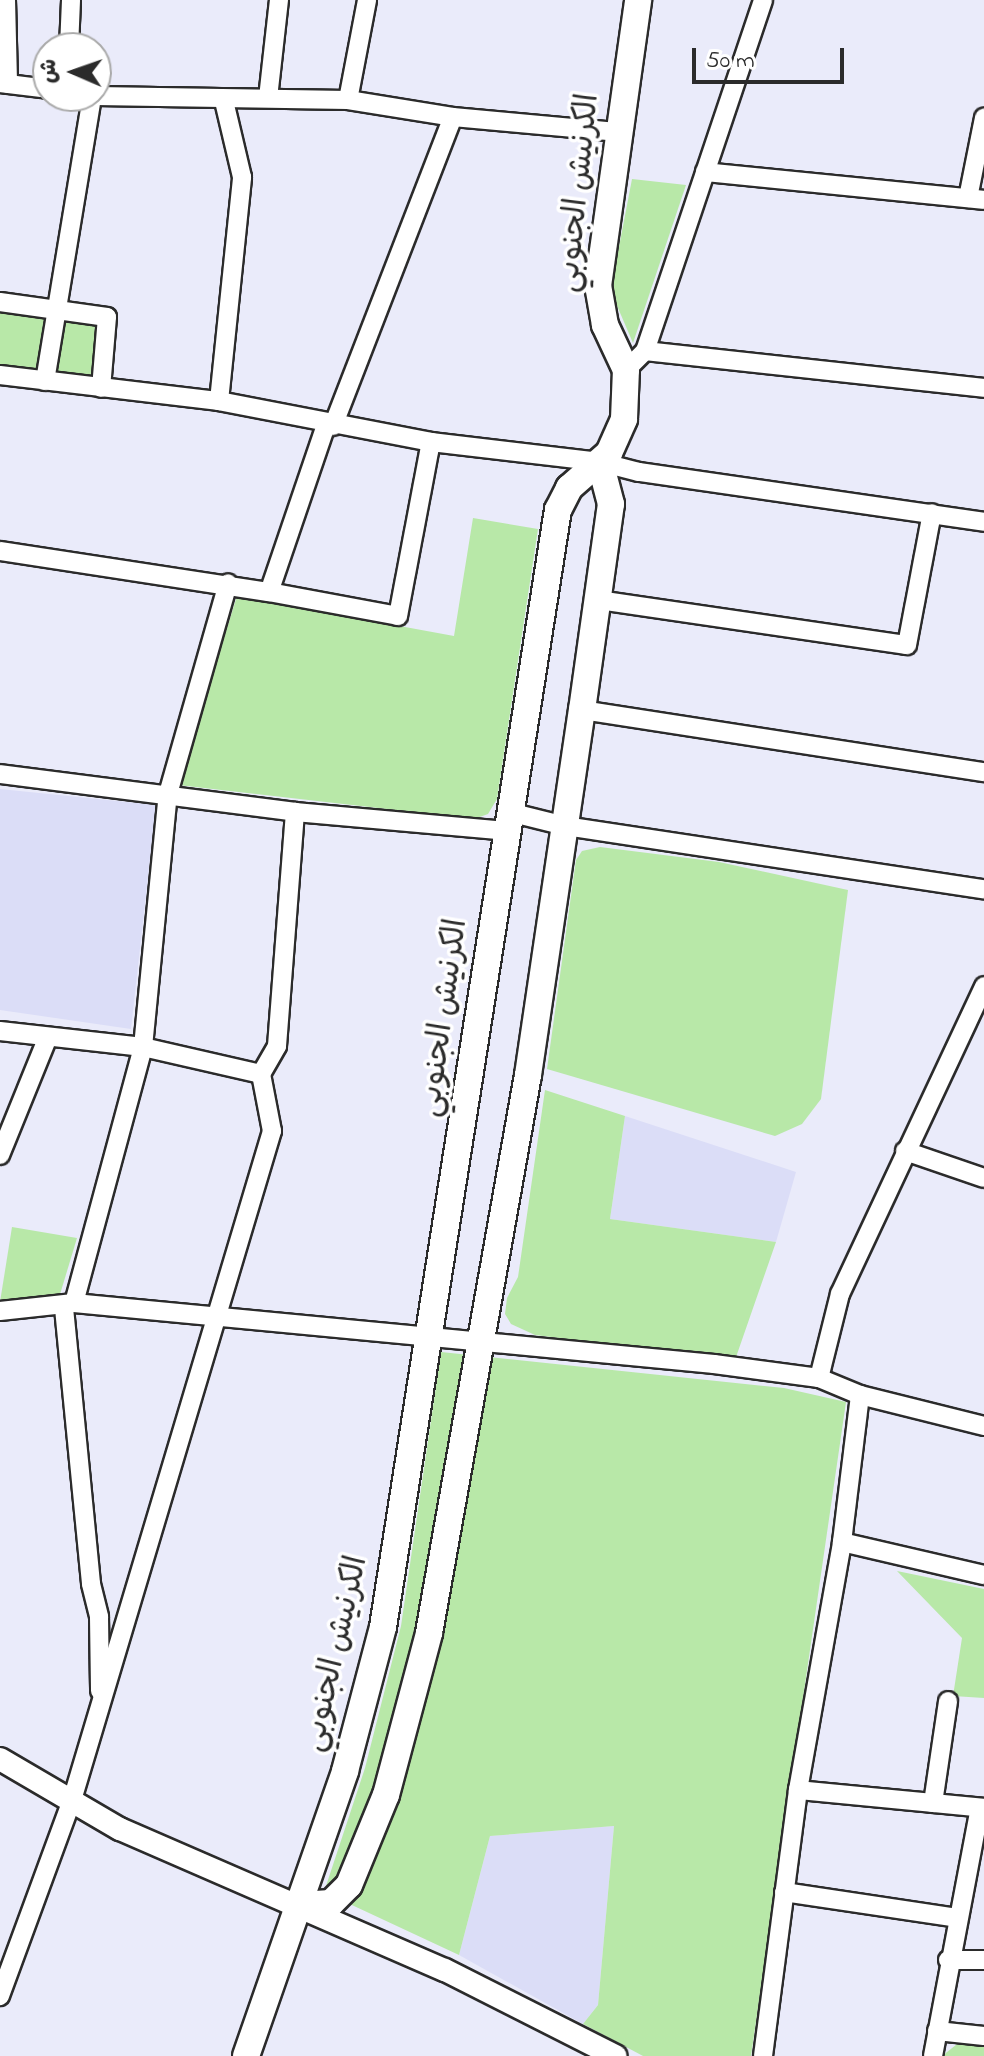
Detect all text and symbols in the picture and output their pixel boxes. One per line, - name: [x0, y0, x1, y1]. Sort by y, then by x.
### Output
- north arrow: [32, 32, 112, 112]
- scale bar: [696, 32, 848, 82]
- text: 50 m: [706, 44, 755, 79]
- text: ش: [34, 59, 66, 84]
- street label: الكرنيش الجنوبي: [550, 92, 610, 294]
- street label: الكرنيش الجنوبي: [412, 916, 478, 1120]
- street label: الكرنيش الجنوبي: [296, 1552, 378, 1756]

